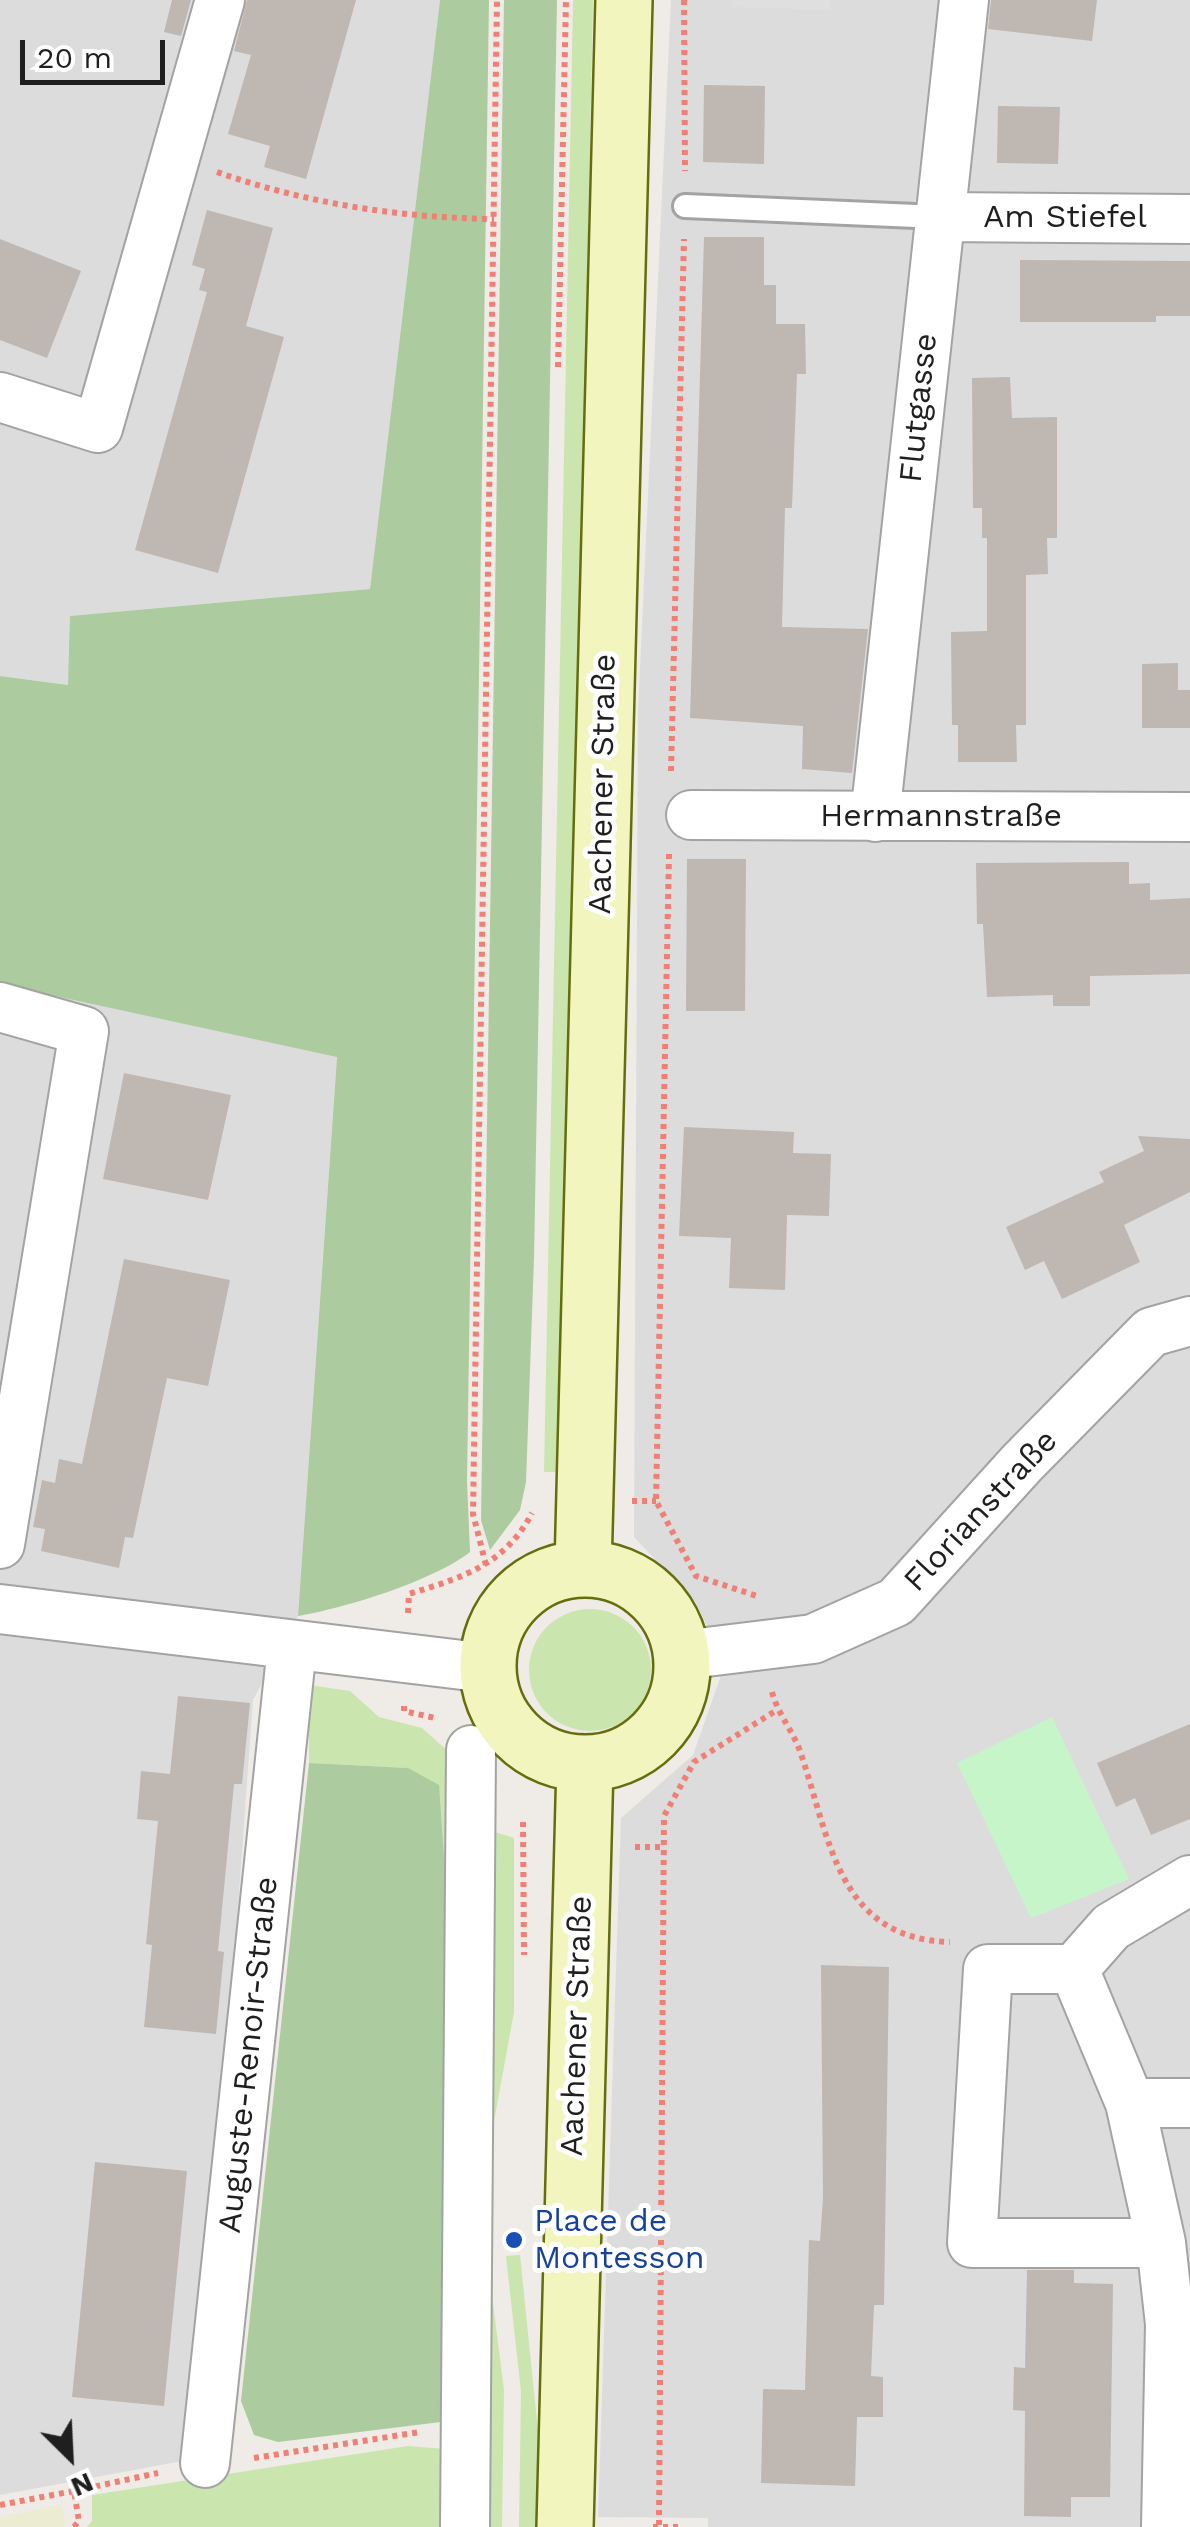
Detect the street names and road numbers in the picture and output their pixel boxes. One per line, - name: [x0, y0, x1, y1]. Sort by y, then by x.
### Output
- street label: Am Stiefel: [983, 199, 1147, 237]
- street label: Flutgasse: [892, 332, 946, 484]
- street label: Aachener Straße: [582, 653, 624, 915]
- street label: Hermannstraße: [820, 798, 1062, 836]
- street label: Florianstraße: [896, 1422, 1066, 1600]
- street label: Auguste-Renoir-Straße: [211, 1875, 287, 2235]
- street label: Aachener Straße: [553, 1895, 601, 2157]

